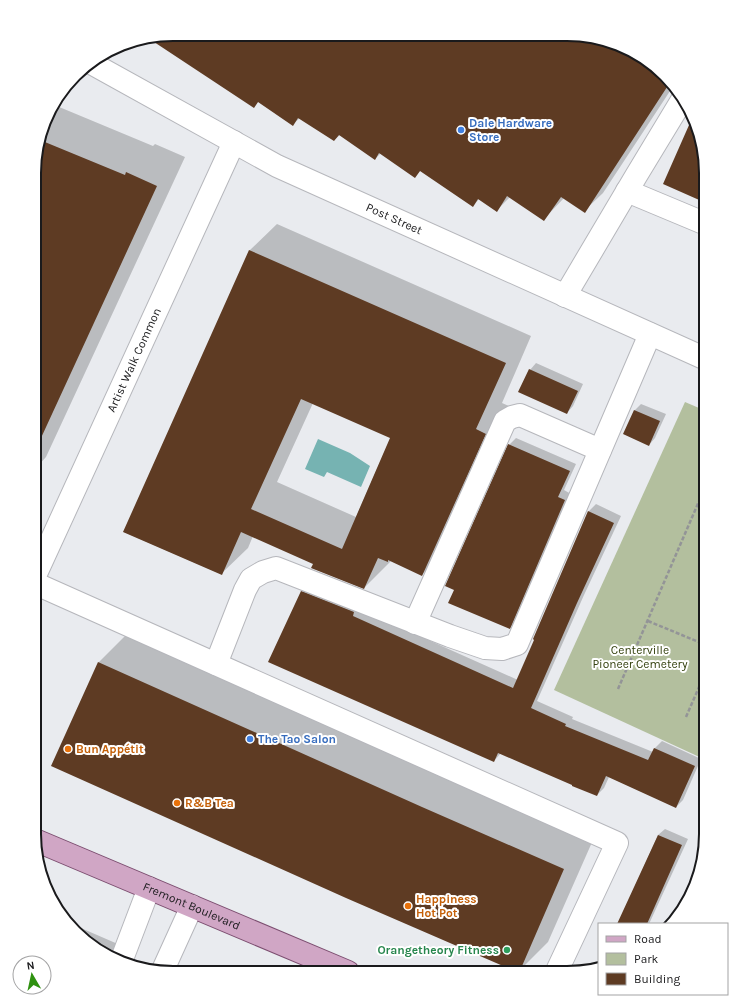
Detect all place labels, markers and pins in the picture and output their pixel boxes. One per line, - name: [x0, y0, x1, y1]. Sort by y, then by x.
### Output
- place label: Dale Hardware Store: [469, 116, 552, 144]
- marker: Dale Hardware Store: [456, 125, 466, 135]
- place label: The Tao Salon: [258, 732, 336, 746]
- marker: The Tao Salon: [245, 734, 255, 744]
- place label: Bun Appétit: [76, 742, 144, 756]
- marker: Bun Appétit: [63, 744, 73, 754]
- place label: R&B Tea: [185, 796, 234, 810]
- marker: R&B Tea: [172, 798, 182, 808]
- place label: Happiness Hot Pot: [416, 892, 477, 920]
- marker: Happiness Hot Pot: [403, 901, 413, 911]
- place label: Orangetheory Fitness: [377, 943, 499, 957]
- marker: Orangetheory Fitness: [502, 945, 512, 955]

